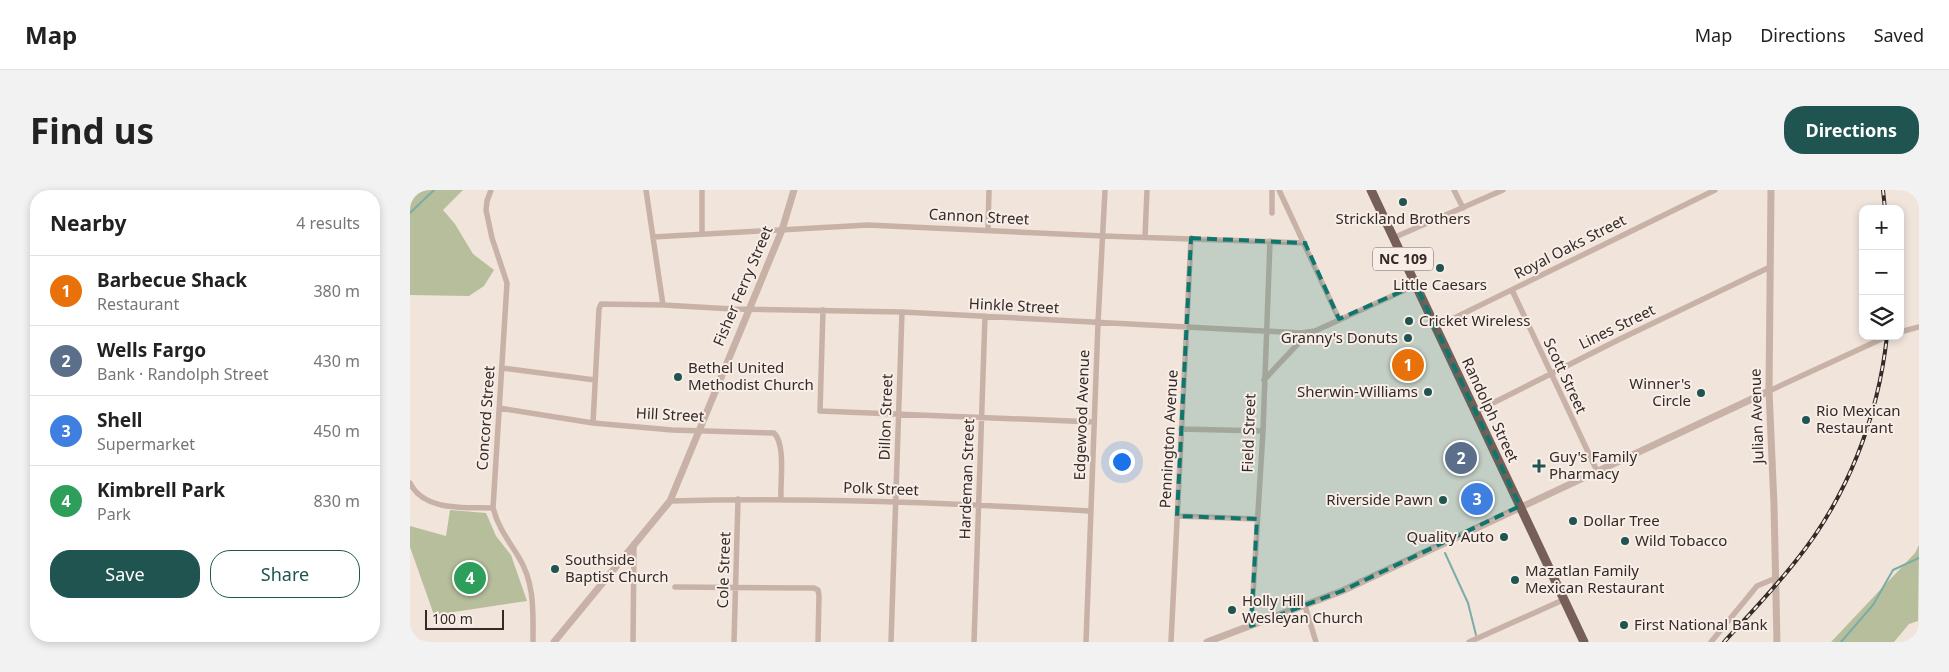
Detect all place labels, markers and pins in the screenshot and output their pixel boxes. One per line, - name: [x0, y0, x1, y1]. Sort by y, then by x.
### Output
- marker: Strickland Brothers: [1397, 196, 1409, 208]
- place label: Strickland Brothers: [1336, 208, 1470, 228]
- marker: Little Caesars: [1434, 262, 1446, 274]
- place label: Little Caesars: [1393, 274, 1487, 294]
- place label: Cricket Wireless: [1419, 310, 1530, 330]
- marker: Cricket Wireless: [1403, 315, 1415, 327]
- place label: Granny's Donuts: [1281, 327, 1398, 347]
- marker: Granny's Donuts: [1402, 332, 1414, 344]
- pin: 1: [1392, 346, 1424, 384]
- place label: Bethel United Methodist Church: [688, 357, 814, 394]
- marker: Bethel United Methodist Church: [672, 371, 684, 383]
- place label: Winner's Circle: [1629, 373, 1691, 410]
- place label: Sherwin-Williams: [1297, 381, 1418, 401]
- marker: Sherwin-Williams: [1422, 386, 1434, 398]
- marker: Winner's Circle: [1695, 387, 1707, 399]
- place label: Rio Mexican Restaurant: [1816, 400, 1901, 437]
- marker: Rio Mexican Restaurant: [1800, 414, 1812, 426]
- pin: 2: [1445, 439, 1477, 477]
- place label: Guy's Family Pharmacy: [1549, 446, 1637, 483]
- marker: Guy's Family Pharmacy: [1533, 460, 1545, 472]
- pin: 3: [1461, 480, 1493, 518]
- place label: Riverside Pawn: [1326, 489, 1433, 509]
- marker: Riverside Pawn: [1437, 494, 1449, 506]
- place label: Dollar Tree: [1583, 510, 1660, 530]
- marker: Dollar Tree: [1567, 515, 1579, 527]
- place label: Quality Auto: [1407, 526, 1494, 546]
- place label: Wild Tobacco: [1635, 530, 1727, 550]
- marker: Quality Auto: [1498, 531, 1510, 543]
- marker: Wild Tobacco: [1619, 535, 1631, 547]
- place label: Southside Baptist Church: [565, 549, 669, 586]
- pin: 4: [454, 559, 486, 597]
- place label: Mazatlan Family Mexican Restaurant: [1525, 560, 1665, 597]
- marker: Southside Baptist Church: [549, 563, 561, 575]
- marker: Mazatlan Family Mexican Restaurant: [1509, 574, 1521, 586]
- place label: Holly Hill Wesleyan Church: [1242, 590, 1363, 627]
- marker: Holly Hill Wesleyan Church: [1226, 604, 1238, 616]
- place label: First National Bank: [1634, 614, 1767, 634]
- marker: First National Bank: [1618, 619, 1630, 631]

